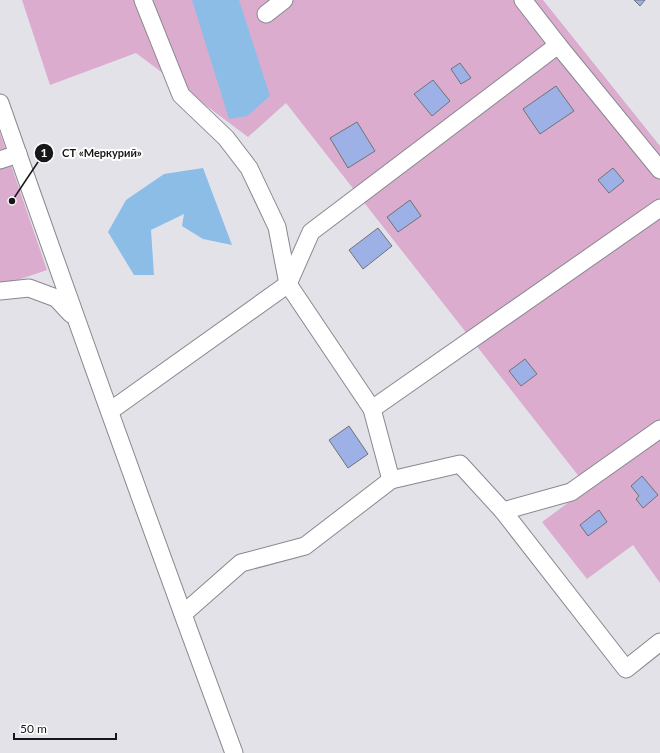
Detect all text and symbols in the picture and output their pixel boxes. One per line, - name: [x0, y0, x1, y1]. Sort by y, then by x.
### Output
- callout: СТ «Меркурий»: [34, 142, 150, 165]
- text: 1: [41, 145, 48, 160]
- text: СТ «Меркурий»: [62, 146, 142, 159]
- scale bar: [14, 715, 116, 741]
- text: 50 m: [20, 721, 47, 736]

